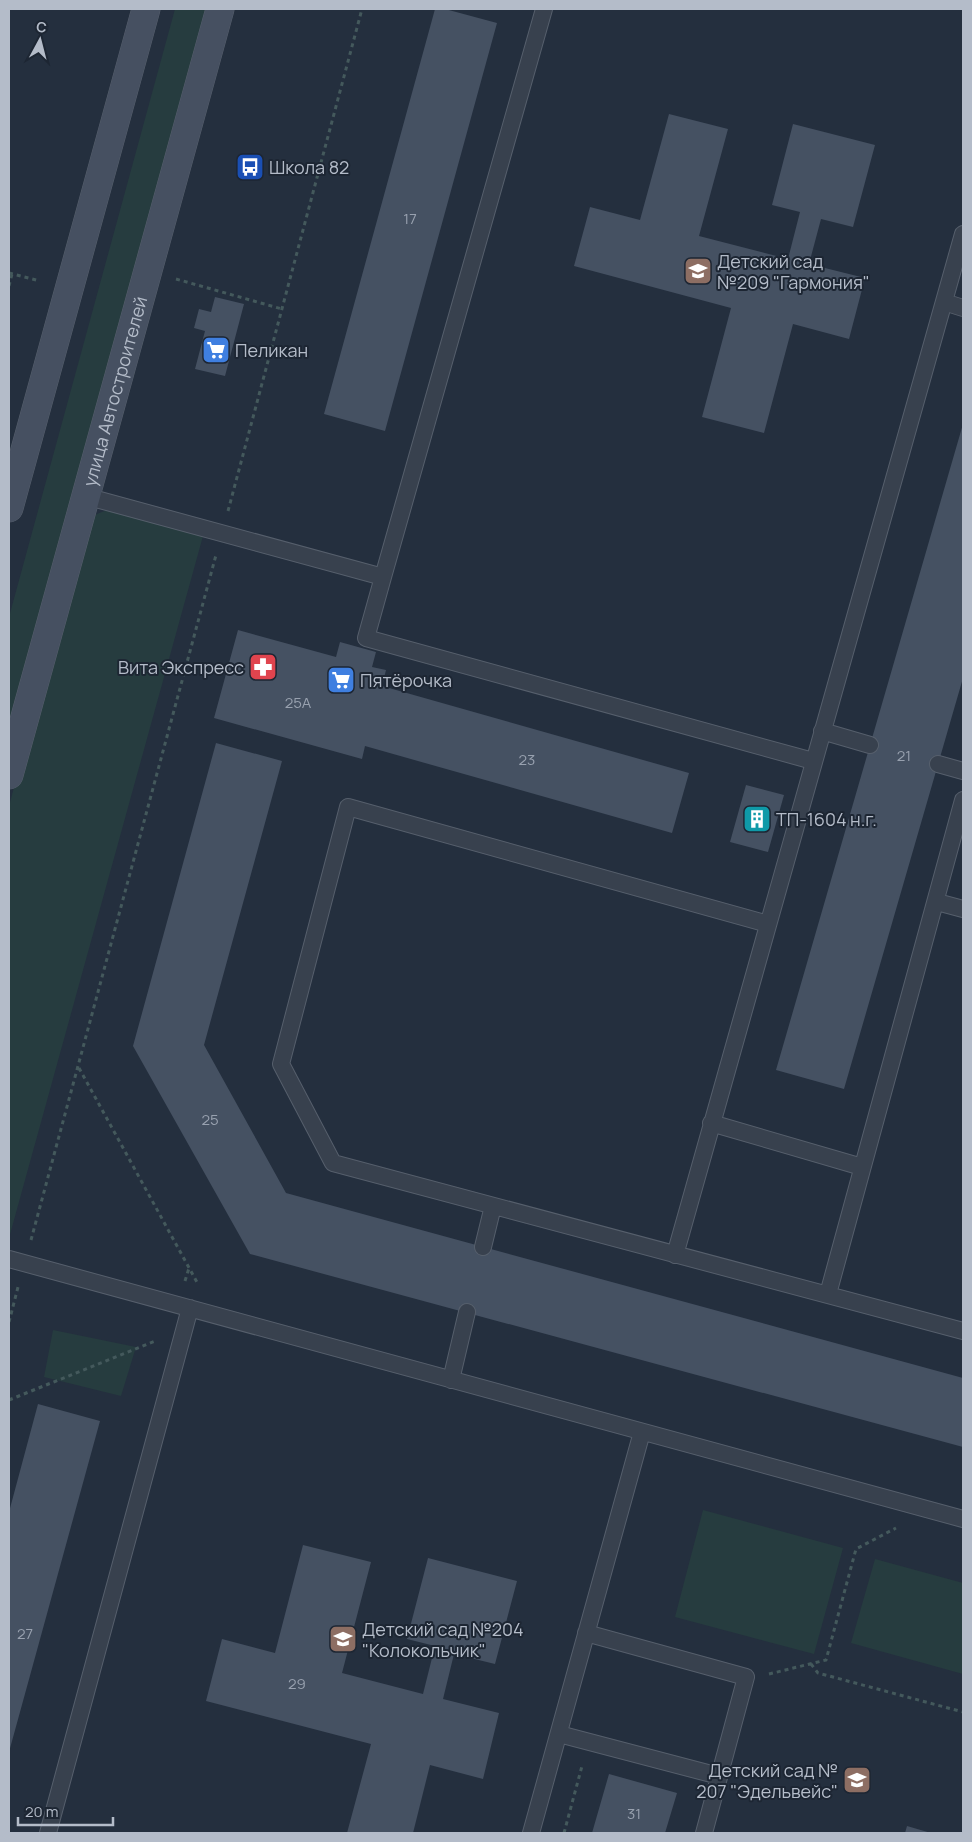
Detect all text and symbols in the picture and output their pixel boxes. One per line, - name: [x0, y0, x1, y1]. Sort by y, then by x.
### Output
- north arrow: [15, 15, 65, 65]
- text: С: [35, 17, 48, 37]
- bus stop icon: Школа 82: [235, 152, 265, 182]
- place label: Школа 82: [269, 155, 349, 179]
- house number: 17: [403, 208, 417, 229]
- place label: Детский сад №209 "Гармония": [717, 249, 870, 294]
- school or university icon: Детский сад №209 "Гармония": [683, 256, 713, 286]
- street label: улица Автостроителей: [77, 293, 152, 489]
- supermarket icon: Пеликан: [201, 335, 231, 365]
- place label: Пеликан: [235, 338, 308, 362]
- pharmacy icon: Вита Экспресс: [248, 652, 278, 682]
- place label: Вита Экспресс: [118, 655, 244, 679]
- supermarket icon: Пятёрочка: [326, 665, 356, 695]
- place label: Пятёрочка: [360, 668, 452, 692]
- house number: 25А: [285, 692, 312, 713]
- house number: 21: [897, 745, 911, 766]
- house number: 23: [519, 749, 535, 770]
- building icon: ТП-1604 н.г.: [742, 804, 772, 834]
- place label: ТП-1604 н.г.: [776, 807, 877, 831]
- house number: 25: [201, 1109, 219, 1130]
- place label: Детский сад №204 "Колокольчик": [362, 1617, 524, 1662]
- house number: 27: [17, 1623, 33, 1644]
- school or university icon: Детский сад №204 "Колокольчик": [328, 1624, 358, 1654]
- house number: 29: [288, 1673, 306, 1694]
- place label: Детский сад № 207 "Эдельвейс": [696, 1758, 838, 1803]
- school or university icon: Детский сад № 207 "Эдельвейс": [842, 1765, 872, 1795]
- scale bar: [18, 1794, 112, 1826]
- text: 20 m: [25, 1801, 58, 1822]
- house number: 31: [627, 1803, 641, 1824]

